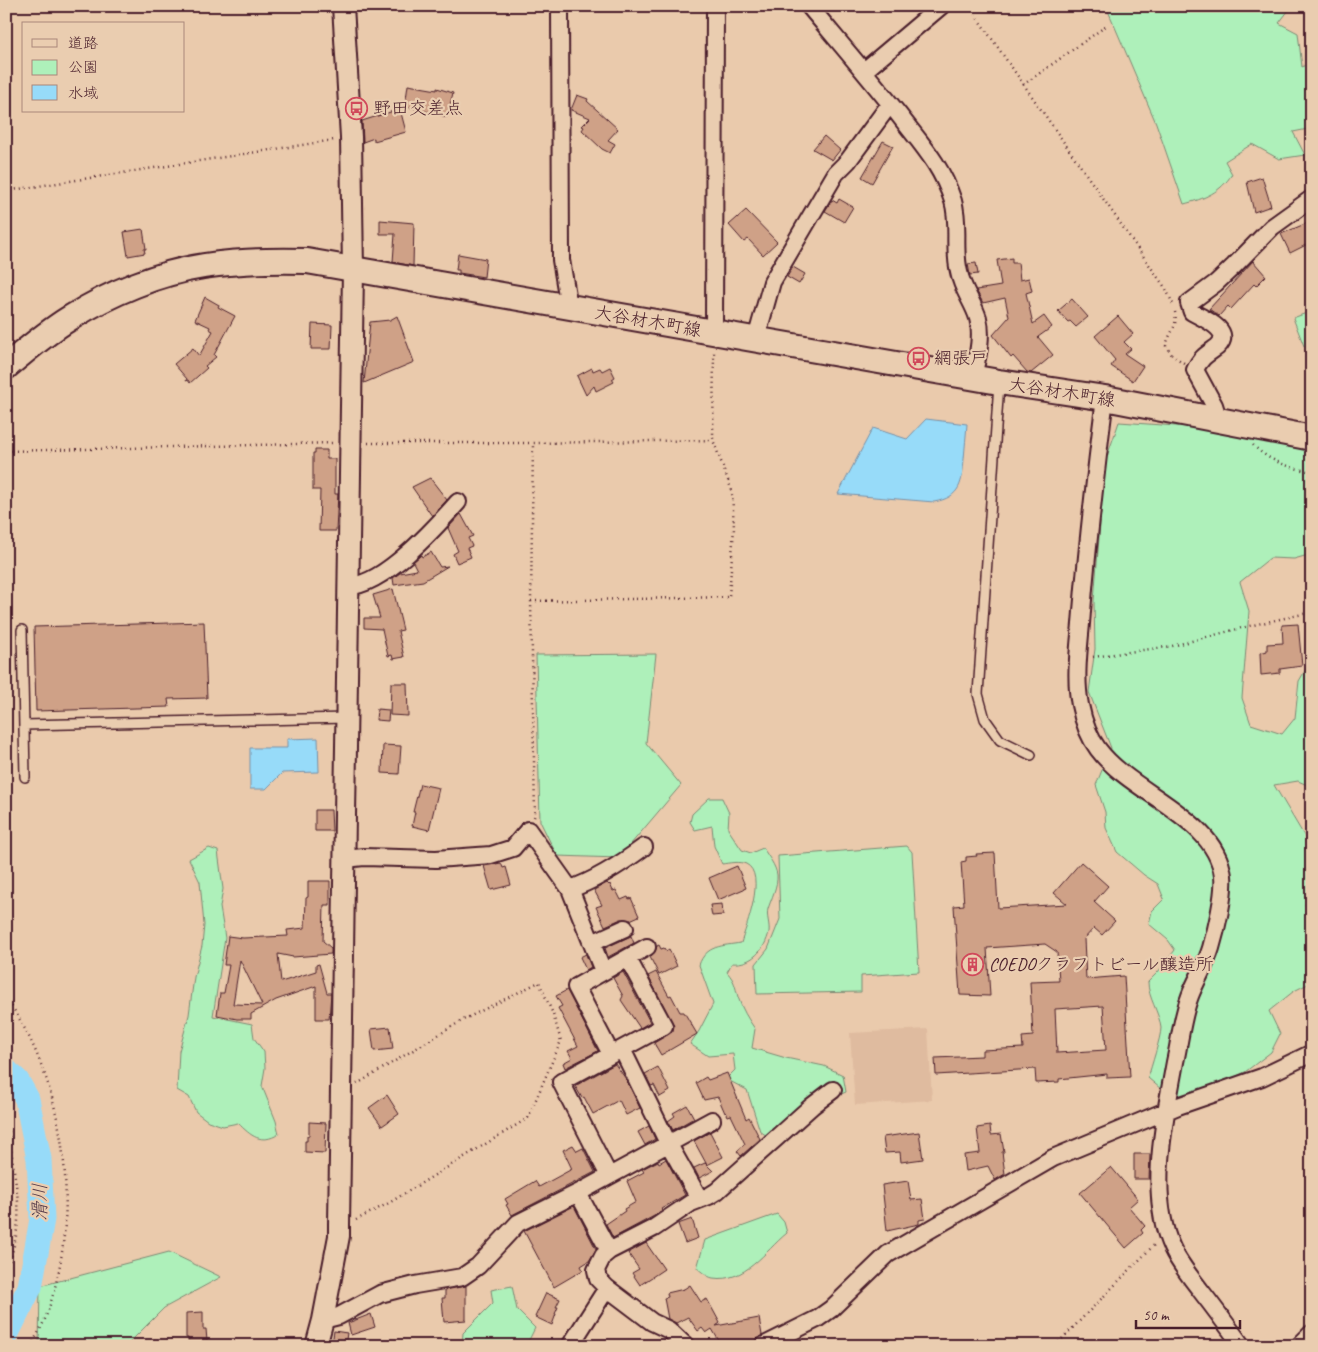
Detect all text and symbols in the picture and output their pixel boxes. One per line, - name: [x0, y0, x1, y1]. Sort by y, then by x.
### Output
- legend: [22, 22, 185, 112]
- text: 道路: [68, 34, 98, 53]
- text: 公園: [68, 58, 98, 77]
- text: 水域: [68, 84, 98, 103]
- bus stop icon: 野田交差点: [345, 96, 369, 120]
- place label: 野田交差点: [373, 97, 463, 119]
- street label: 大谷材木町線: [593, 301, 703, 341]
- bus stop icon: 網張戸: [906, 346, 930, 370]
- place label: 網張戸: [934, 347, 988, 369]
- street label: 大谷材木町線: [1007, 373, 1117, 411]
- building icon: COEDOクラフトビール醸造所: [961, 952, 985, 976]
- place label: COEDOクラフトビール醸造所: [989, 953, 1213, 975]
- water label: 滑川: [28, 1183, 52, 1221]
- scale bar: [1136, 1297, 1239, 1329]
- text: 50 m: [1143, 1306, 1170, 1325]

